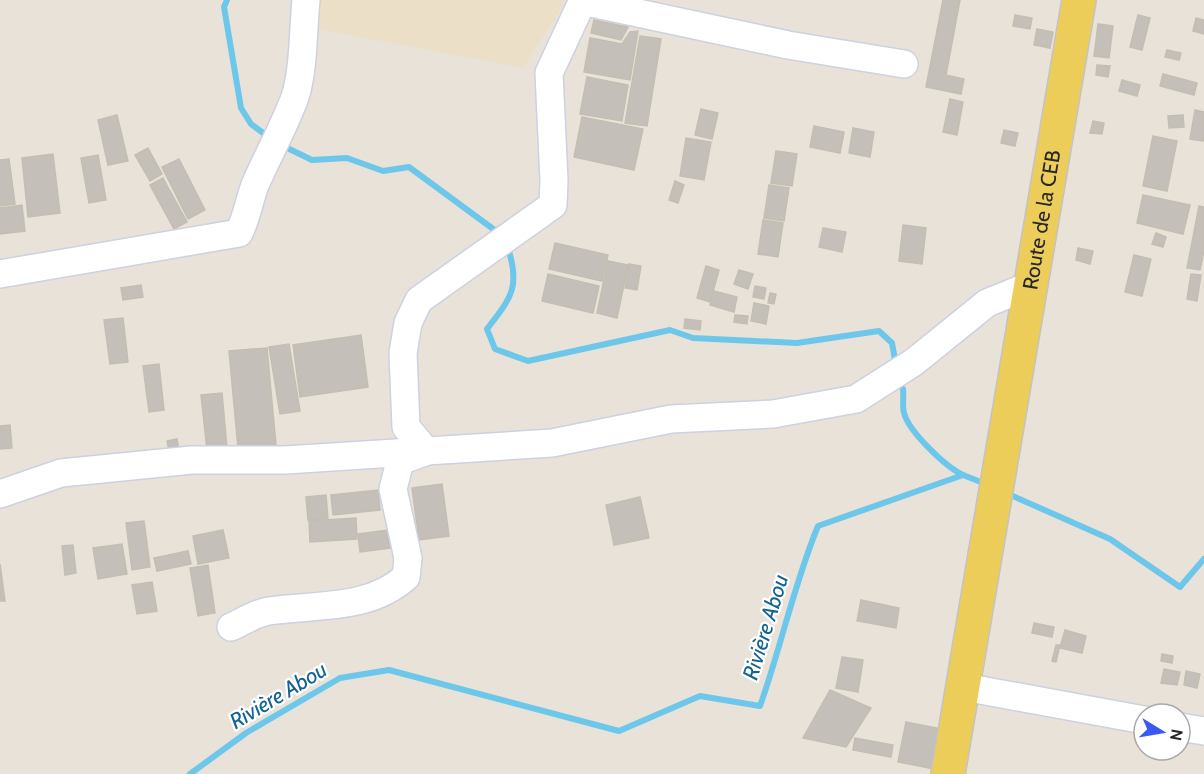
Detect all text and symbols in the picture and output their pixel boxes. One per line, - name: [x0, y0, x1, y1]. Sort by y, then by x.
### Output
- street label: Route de la CEB: [1017, 148, 1065, 292]
- water label: Rivière Abou: [737, 571, 794, 683]
- water label: Rivière Abou: [225, 656, 332, 735]
- north arrow: [1132, 702, 1192, 762]
- text: N: [1166, 727, 1187, 742]

